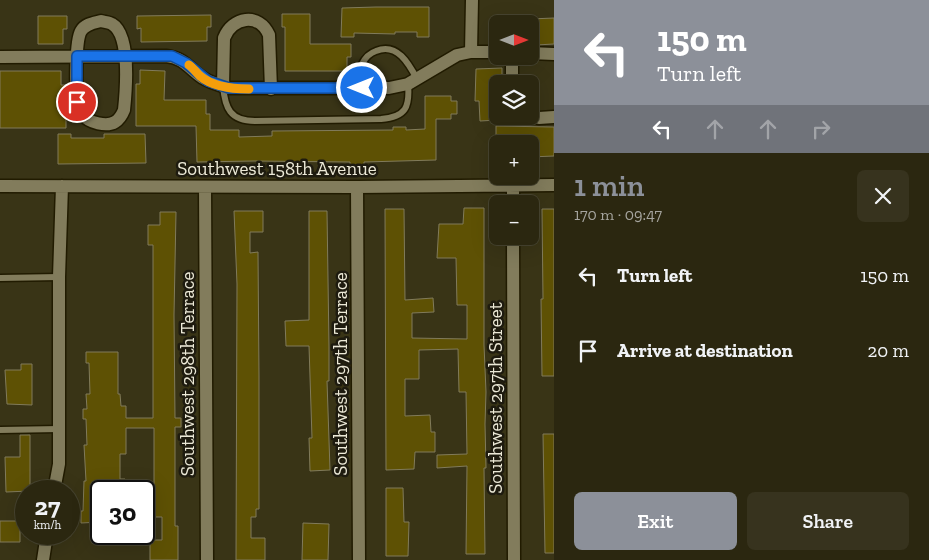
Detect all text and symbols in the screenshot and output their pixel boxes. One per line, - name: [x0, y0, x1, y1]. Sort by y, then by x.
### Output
- north arrow: [489, 15, 539, 65]
- map controls: [489, 15, 539, 245]
- text: 150 m: [657, 18, 747, 60]
- icon: left: [574, 20, 639, 85]
- text: Turn left: [657, 60, 741, 87]
- position arrow: [335, 61, 387, 113]
- button: layers: [489, 75, 539, 125]
- pin: [56, 81, 98, 123]
- icon: arrive: [63, 88, 91, 116]
- icon: left: [648, 115, 676, 143]
- icon: ahead: [701, 115, 729, 143]
- icon: ahead: [754, 115, 782, 143]
- icon: right: [807, 115, 835, 143]
- button: +: [489, 135, 539, 185]
- street label: Southwest 158th Avenue: [177, 157, 377, 180]
- text: 1 min: [574, 168, 644, 204]
- button: close: [857, 170, 909, 222]
- button: −: [489, 195, 539, 245]
- text: 170 m · 09:47: [574, 205, 662, 224]
- icon: left: [574, 262, 602, 290]
- text: Turn left: [617, 264, 692, 287]
- text: 150 m: [860, 264, 909, 287]
- street label: Southwest 298th Terrace: [176, 272, 199, 476]
- street label: Southwest 297th Terrace: [329, 272, 352, 476]
- street label: Southwest 297th Street: [484, 302, 507, 494]
- icon: arrive: [574, 337, 602, 365]
- text: Arrive at destination: [617, 339, 793, 362]
- text: 20 m: [868, 339, 909, 362]
- speed limit sign: 30: [90, 480, 155, 545]
- text: 27: [35, 491, 60, 521]
- button: Exit: [574, 492, 737, 550]
- button: Share: [747, 492, 909, 550]
- text: km/h: [34, 518, 61, 532]

